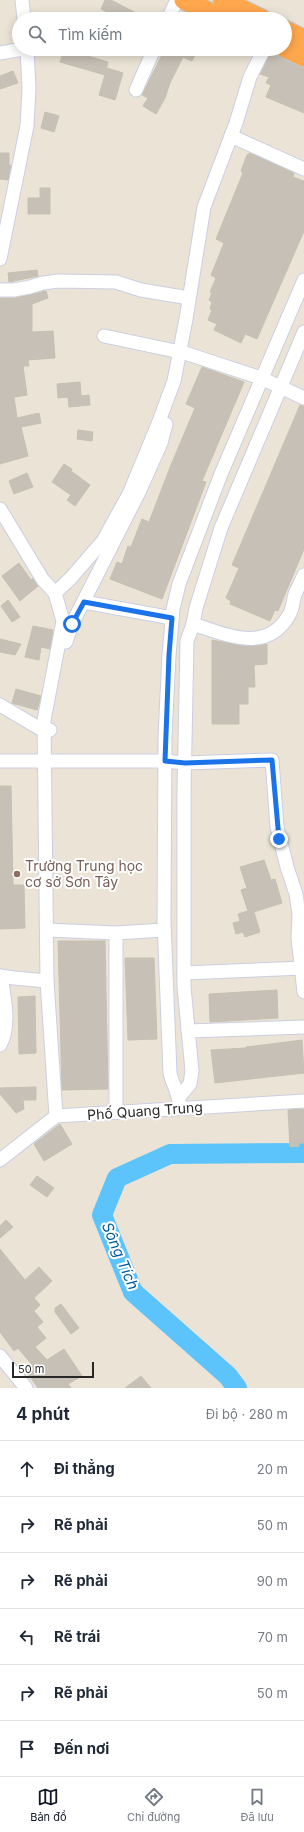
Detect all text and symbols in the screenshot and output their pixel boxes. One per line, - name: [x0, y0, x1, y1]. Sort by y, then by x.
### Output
- search box: [12, 12, 292, 56]
- icon: search: [26, 23, 48, 45]
- text: Tìm kiếm: [58, 25, 122, 44]
- route start: [63, 615, 81, 633]
- route end: [270, 830, 288, 848]
- place label: Trường Trung học cơ sở Sơn Tây: [25, 857, 143, 890]
- marker: Trường Trung học cơ sở Sơn Tây: [12, 869, 22, 879]
- street label: Phố Quang Trung: [87, 1098, 203, 1123]
- water label: Sông Tích: [98, 1219, 143, 1293]
- scale bar: [12, 1360, 94, 1379]
- text: 50 m: [18, 1362, 44, 1376]
- text: 4 phút: [16, 1404, 70, 1424]
- text: Đi bộ · 280 m: [206, 1406, 288, 1422]
- icon: ahead: [16, 1458, 38, 1480]
- text: Đi thẳng: [54, 1459, 115, 1478]
- text: 20 m: [257, 1461, 288, 1477]
- icon: right: [16, 1514, 38, 1536]
- text: Rẽ phải: [54, 1515, 108, 1534]
- text: 50 m: [257, 1517, 288, 1533]
- icon: right: [16, 1570, 38, 1592]
- text: Rẽ phải: [54, 1571, 108, 1590]
- text: 90 m: [257, 1573, 288, 1589]
- icon: left: [16, 1626, 38, 1648]
- text: Rẽ trái: [54, 1627, 100, 1646]
- text: 70 m: [258, 1629, 288, 1645]
- icon: right: [16, 1682, 38, 1704]
- text: Rẽ phải: [54, 1683, 108, 1702]
- text: 50 m: [257, 1685, 288, 1701]
- icon: arrive: [16, 1738, 38, 1760]
- text: Đến nơi: [54, 1739, 109, 1758]
- tab: Bản đồ: [30, 1786, 67, 1824]
- tab: Chỉ đường: [127, 1786, 180, 1824]
- tab: Đã lưu: [241, 1786, 274, 1824]

